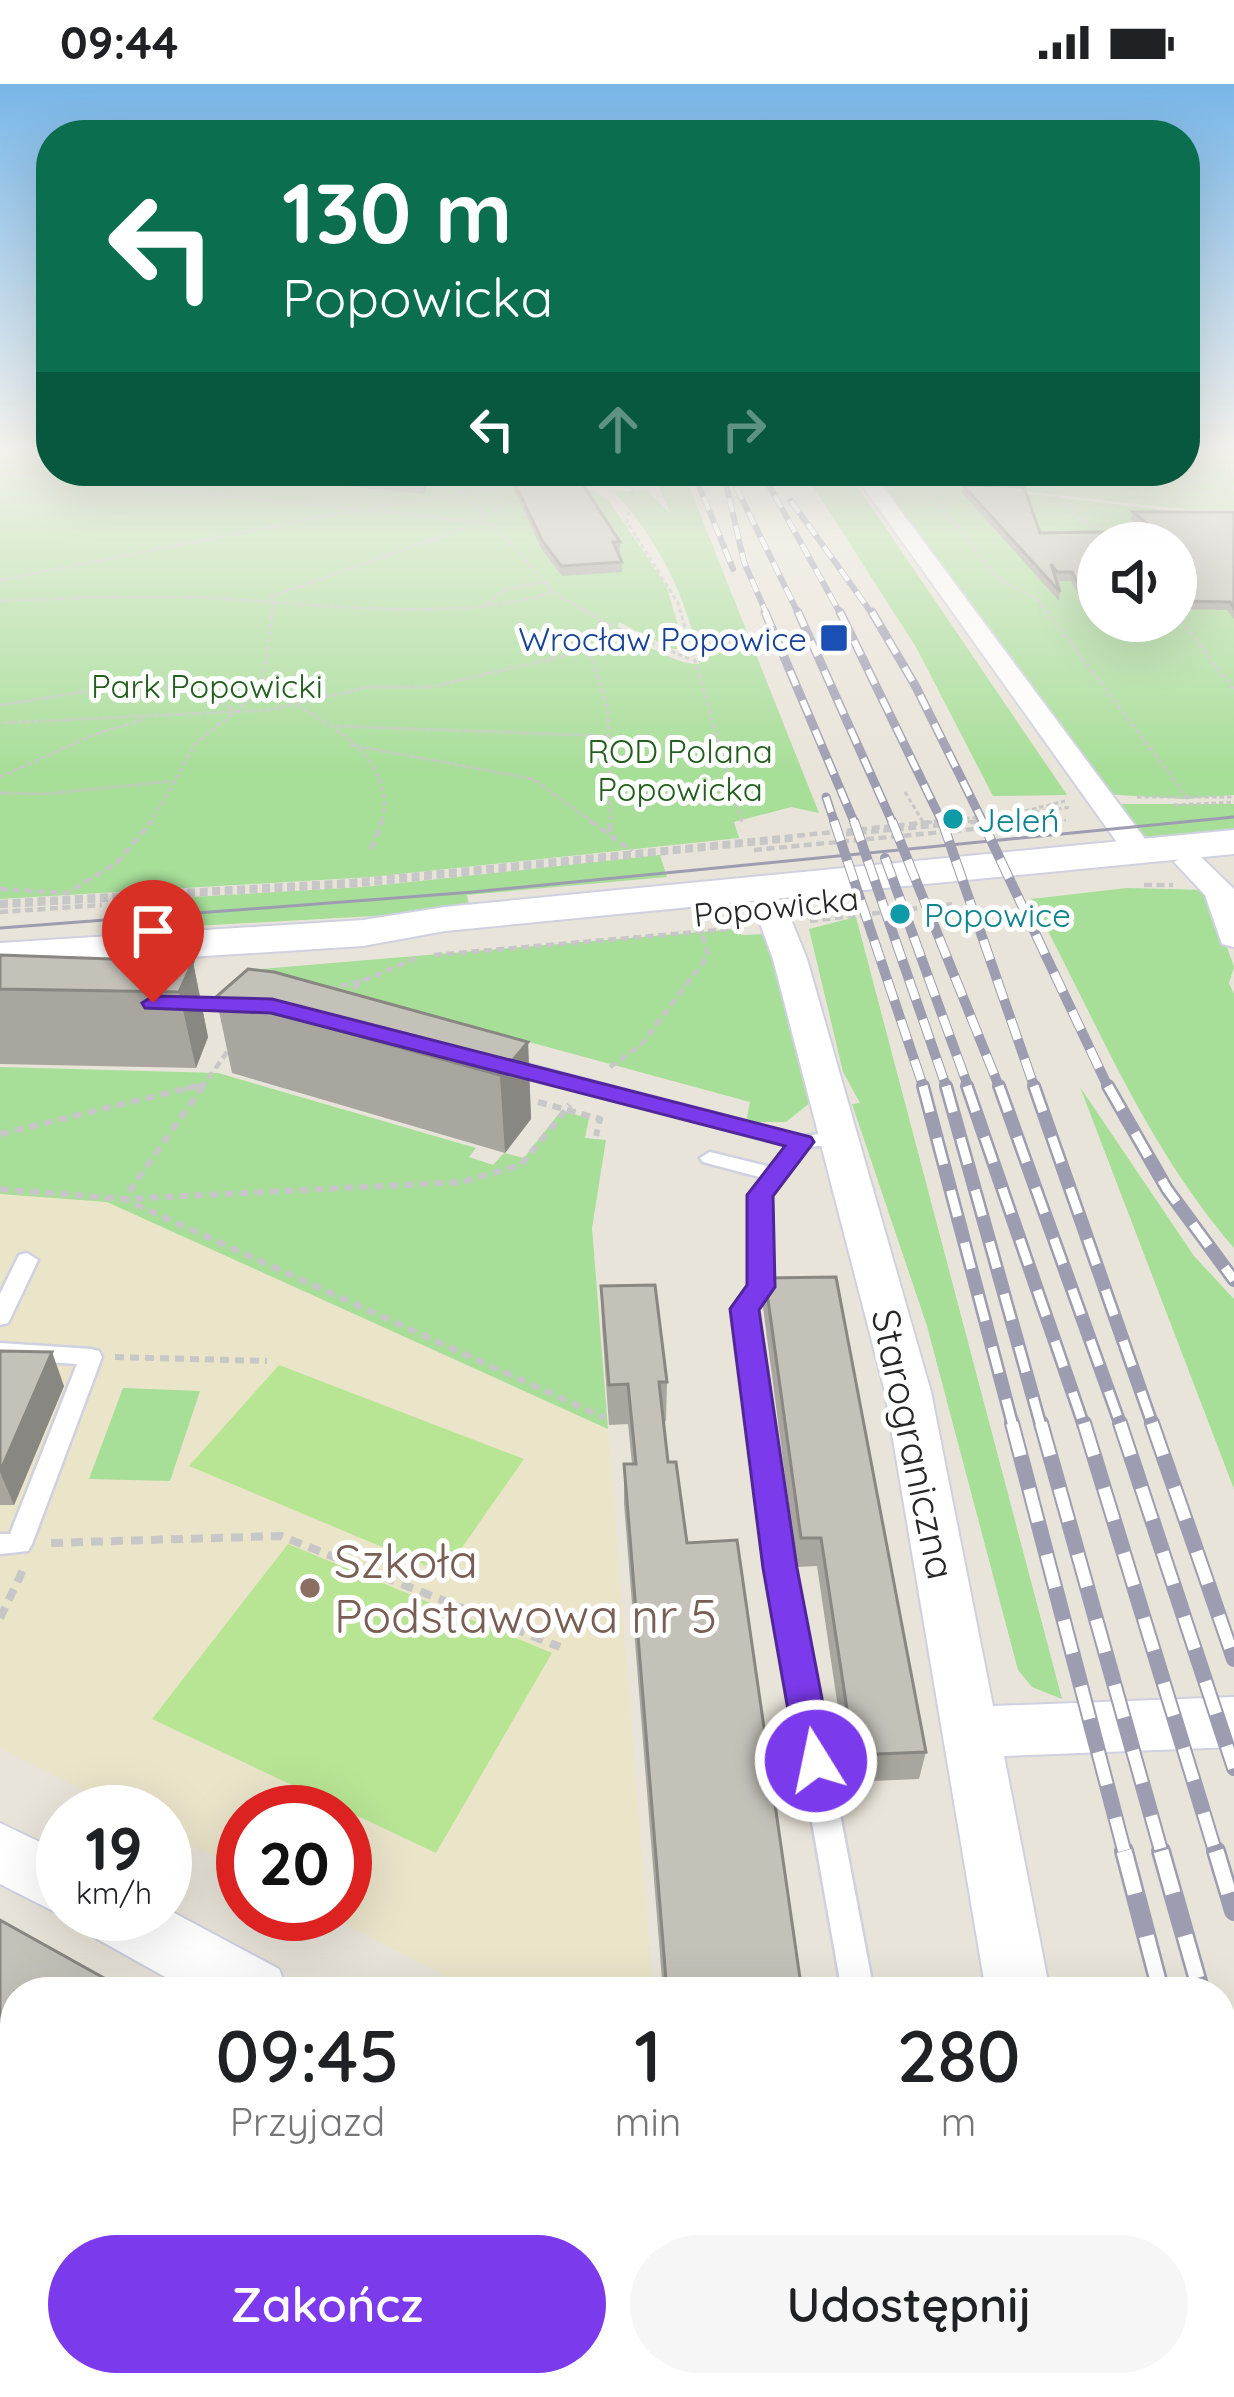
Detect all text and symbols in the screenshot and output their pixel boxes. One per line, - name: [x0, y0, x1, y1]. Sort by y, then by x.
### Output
- text: 09:44: [60, 14, 178, 70]
- text: 130 m: [282, 159, 512, 264]
- icon: left: [84, 168, 240, 324]
- text: Popowicka: [282, 263, 553, 331]
- icon: left: [459, 396, 525, 462]
- icon: ahead: [585, 396, 651, 462]
- icon: right: [711, 396, 777, 462]
- map controls: [1077, 522, 1197, 642]
- button: sound: [1077, 522, 1197, 642]
- place label: Wrocław Popowice: [518, 618, 807, 659]
- marker: Wrocław Popowice: [818, 622, 850, 654]
- park label: Park Popowicki: [91, 665, 323, 706]
- park label: ROD Polana Popowicka: [587, 730, 773, 809]
- place label: Jeleń: [977, 799, 1060, 840]
- marker: Jeleń: [940, 806, 966, 832]
- street label: Popowicka: [691, 877, 861, 935]
- pin: [102, 880, 204, 1003]
- place label: Popowice: [924, 894, 1071, 935]
- icon: arrive: [120, 898, 186, 964]
- marker: Popowice: [887, 901, 913, 927]
- street label: Starograniczna: [861, 1304, 967, 1584]
- place label: Szkoła Podstawowa nr 5: [334, 1530, 717, 1645]
- marker: Szkoła Podstawowa nr 5: [297, 1575, 323, 1601]
- position arrow: [753, 1698, 879, 1824]
- speed limit sign: 20: [216, 1785, 372, 1941]
- text: 19: [85, 1810, 143, 1885]
- text: km/h: [76, 1874, 152, 1912]
- text: 09:45: [216, 2010, 399, 2100]
- text: 1: [634, 2010, 662, 2100]
- text: 280: [897, 2010, 1020, 2100]
- text: Przyjazd: [230, 2097, 385, 2146]
- text: min: [615, 2097, 681, 2146]
- text: m: [941, 2097, 976, 2146]
- button: Zakończ: [48, 2235, 606, 2373]
- button: Udostępnij: [630, 2235, 1188, 2373]

